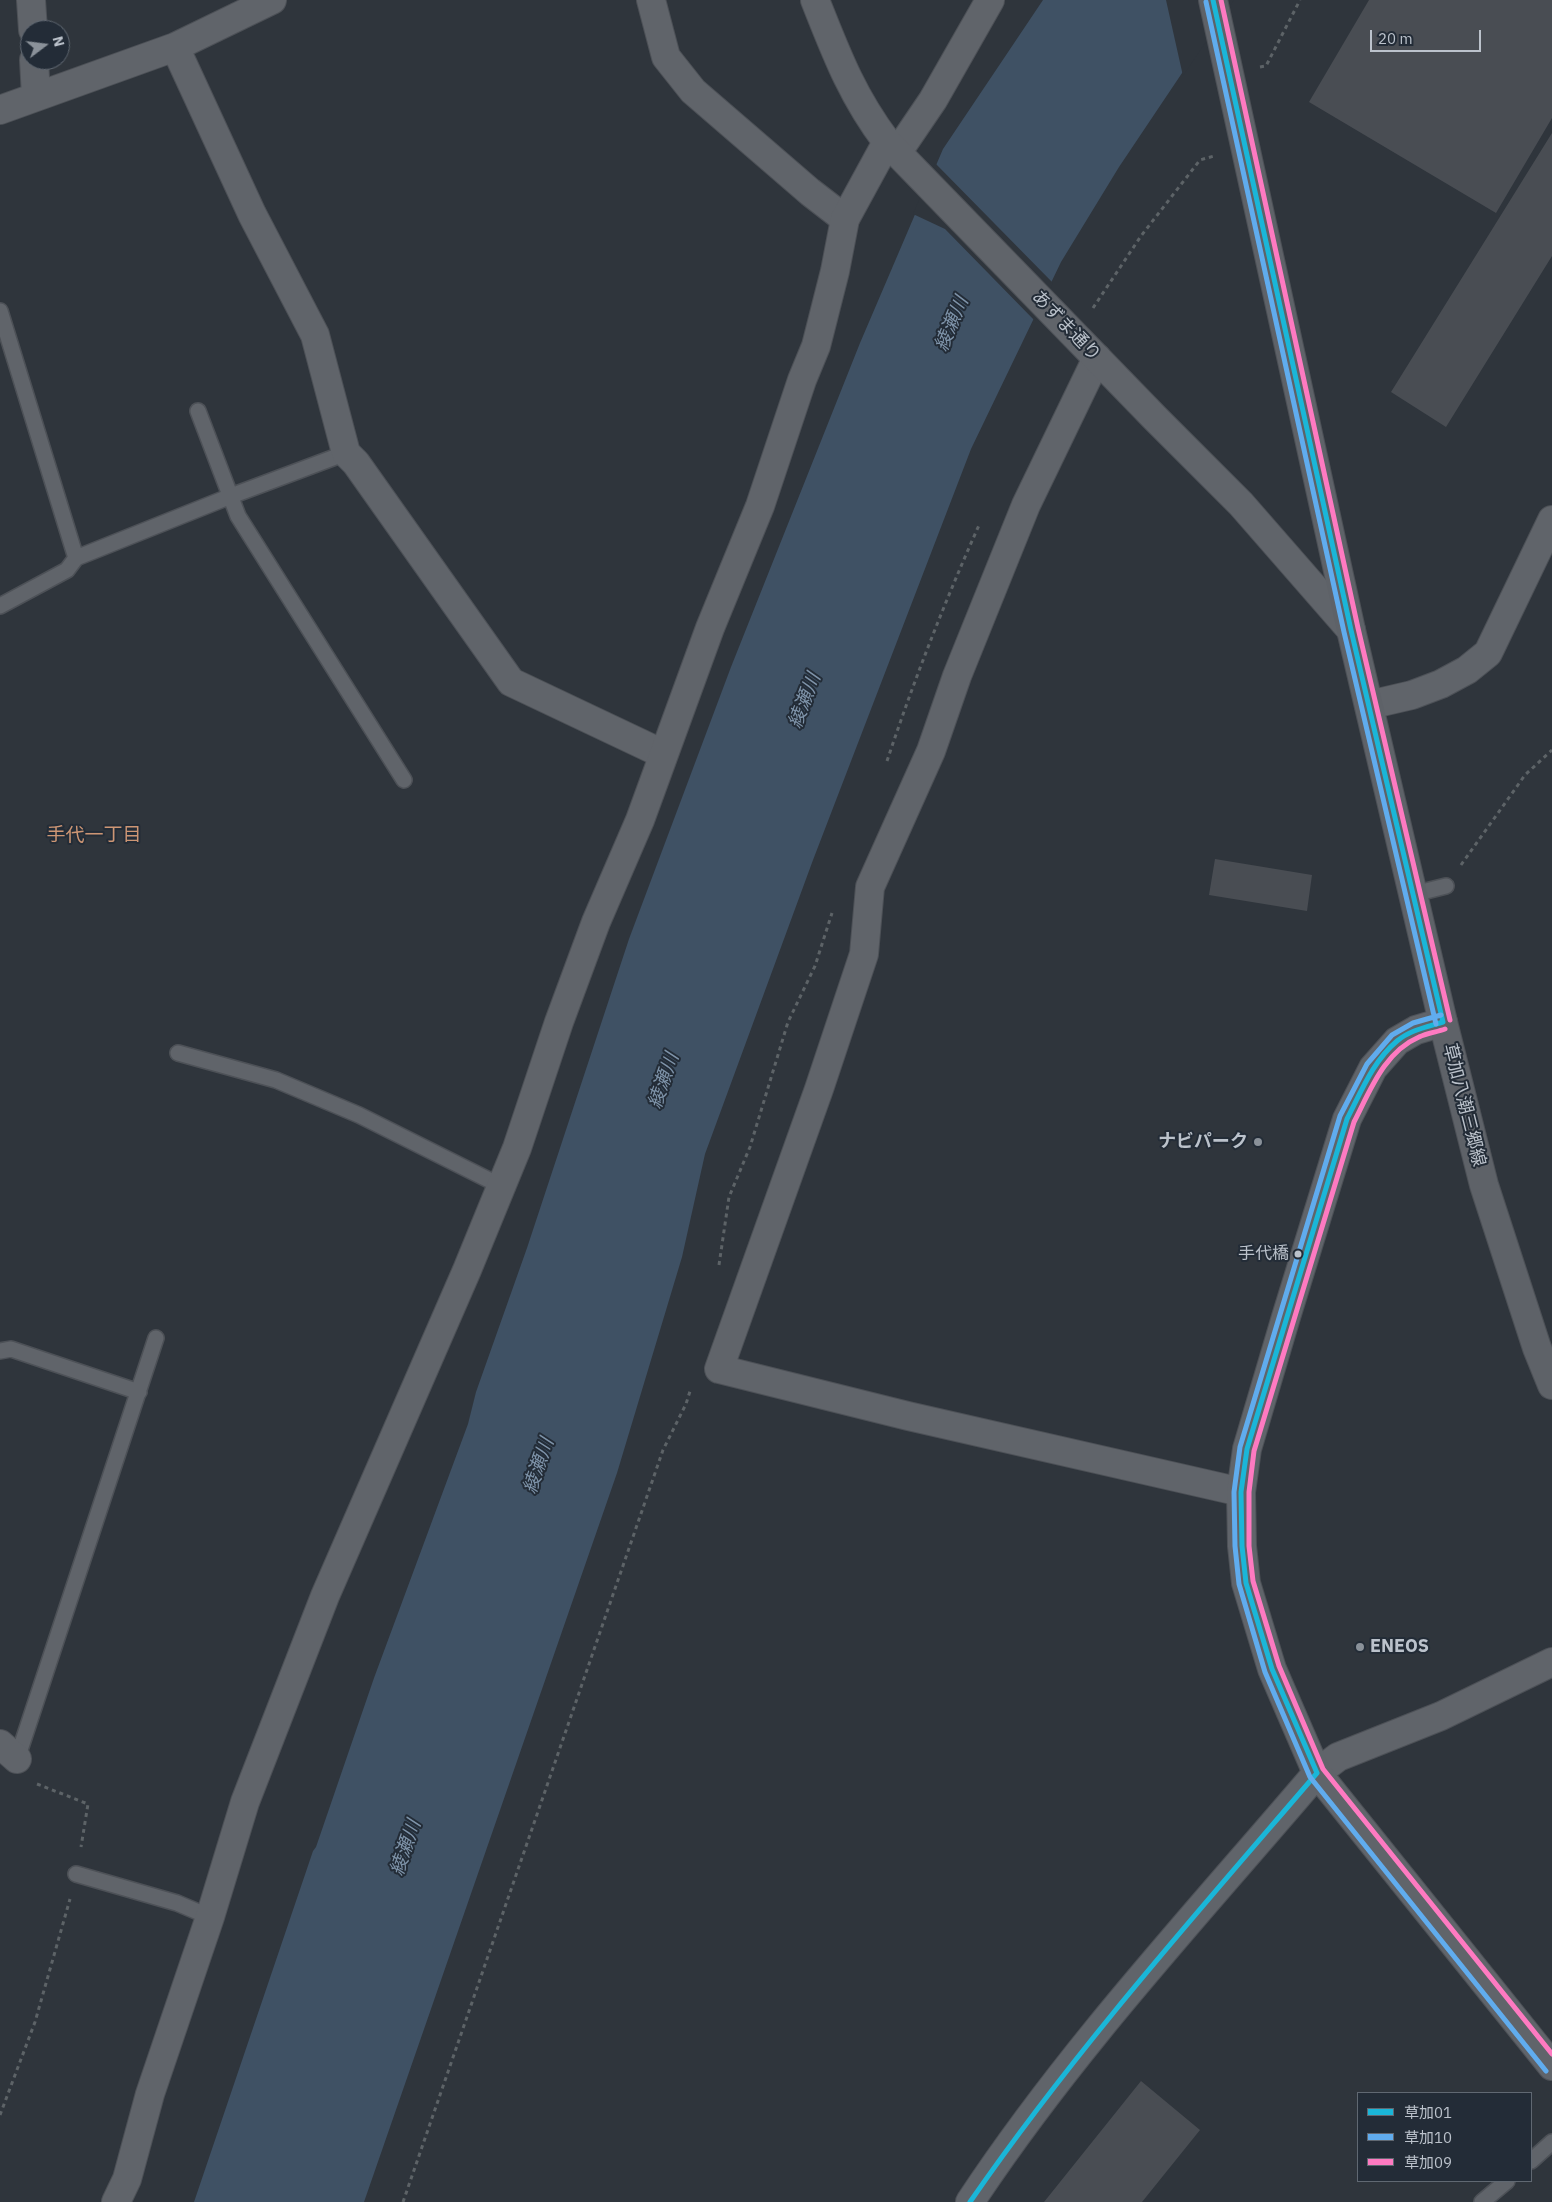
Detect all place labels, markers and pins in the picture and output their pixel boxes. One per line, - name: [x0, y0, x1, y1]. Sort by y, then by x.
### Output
- place label: ナビパーク: [1158, 1131, 1248, 1153]
- marker: ナビパーク: [1252, 1136, 1264, 1148]
- place label: 手代橋: [1238, 1244, 1289, 1264]
- marker: 手代橋: [1293, 1249, 1303, 1259]
- place label: ENEOS: [1370, 1636, 1429, 1658]
- marker: ENEOS: [1354, 1641, 1366, 1653]

